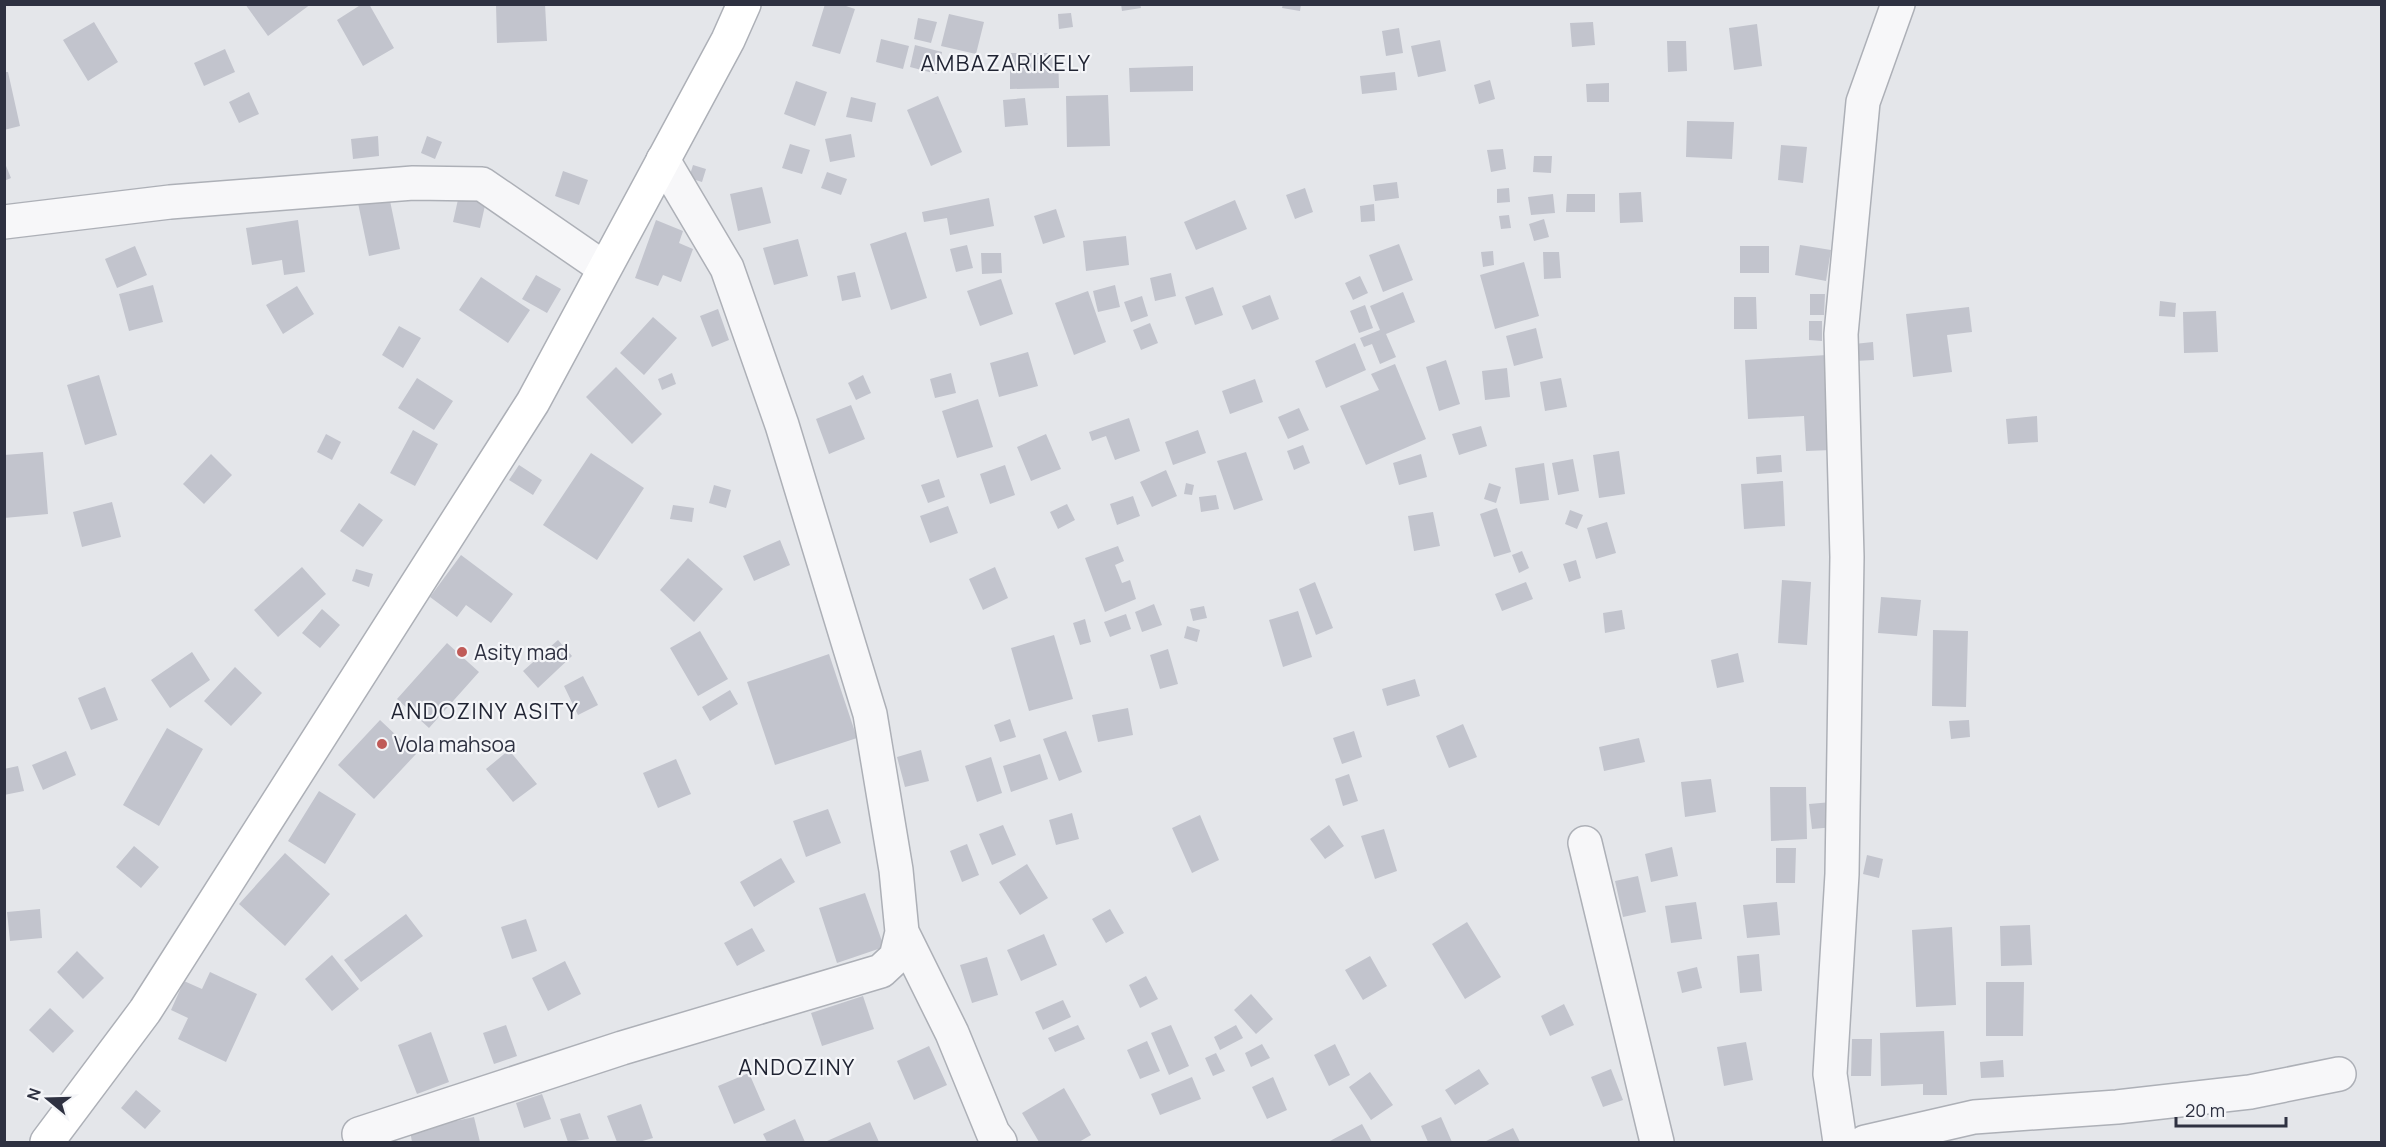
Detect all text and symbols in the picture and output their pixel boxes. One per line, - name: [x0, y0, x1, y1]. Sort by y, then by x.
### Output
- district label: AMBAZARIKELY: [920, 48, 1092, 78]
- place label: Asity mad: [474, 638, 569, 666]
- marker: Asity mad: [455, 645, 469, 659]
- district label: ANDOZINY ASITY: [391, 696, 579, 726]
- place label: Vola mahsoa: [394, 730, 516, 758]
- marker: Vola mahsoa: [375, 737, 389, 751]
- district label: ANDOZINY: [738, 1052, 856, 1082]
- north arrow: [18, 1069, 78, 1129]
- text: N: [22, 1085, 46, 1103]
- scale bar: [2176, 1090, 2286, 1128]
- text: 20 m: [2185, 1098, 2225, 1122]

